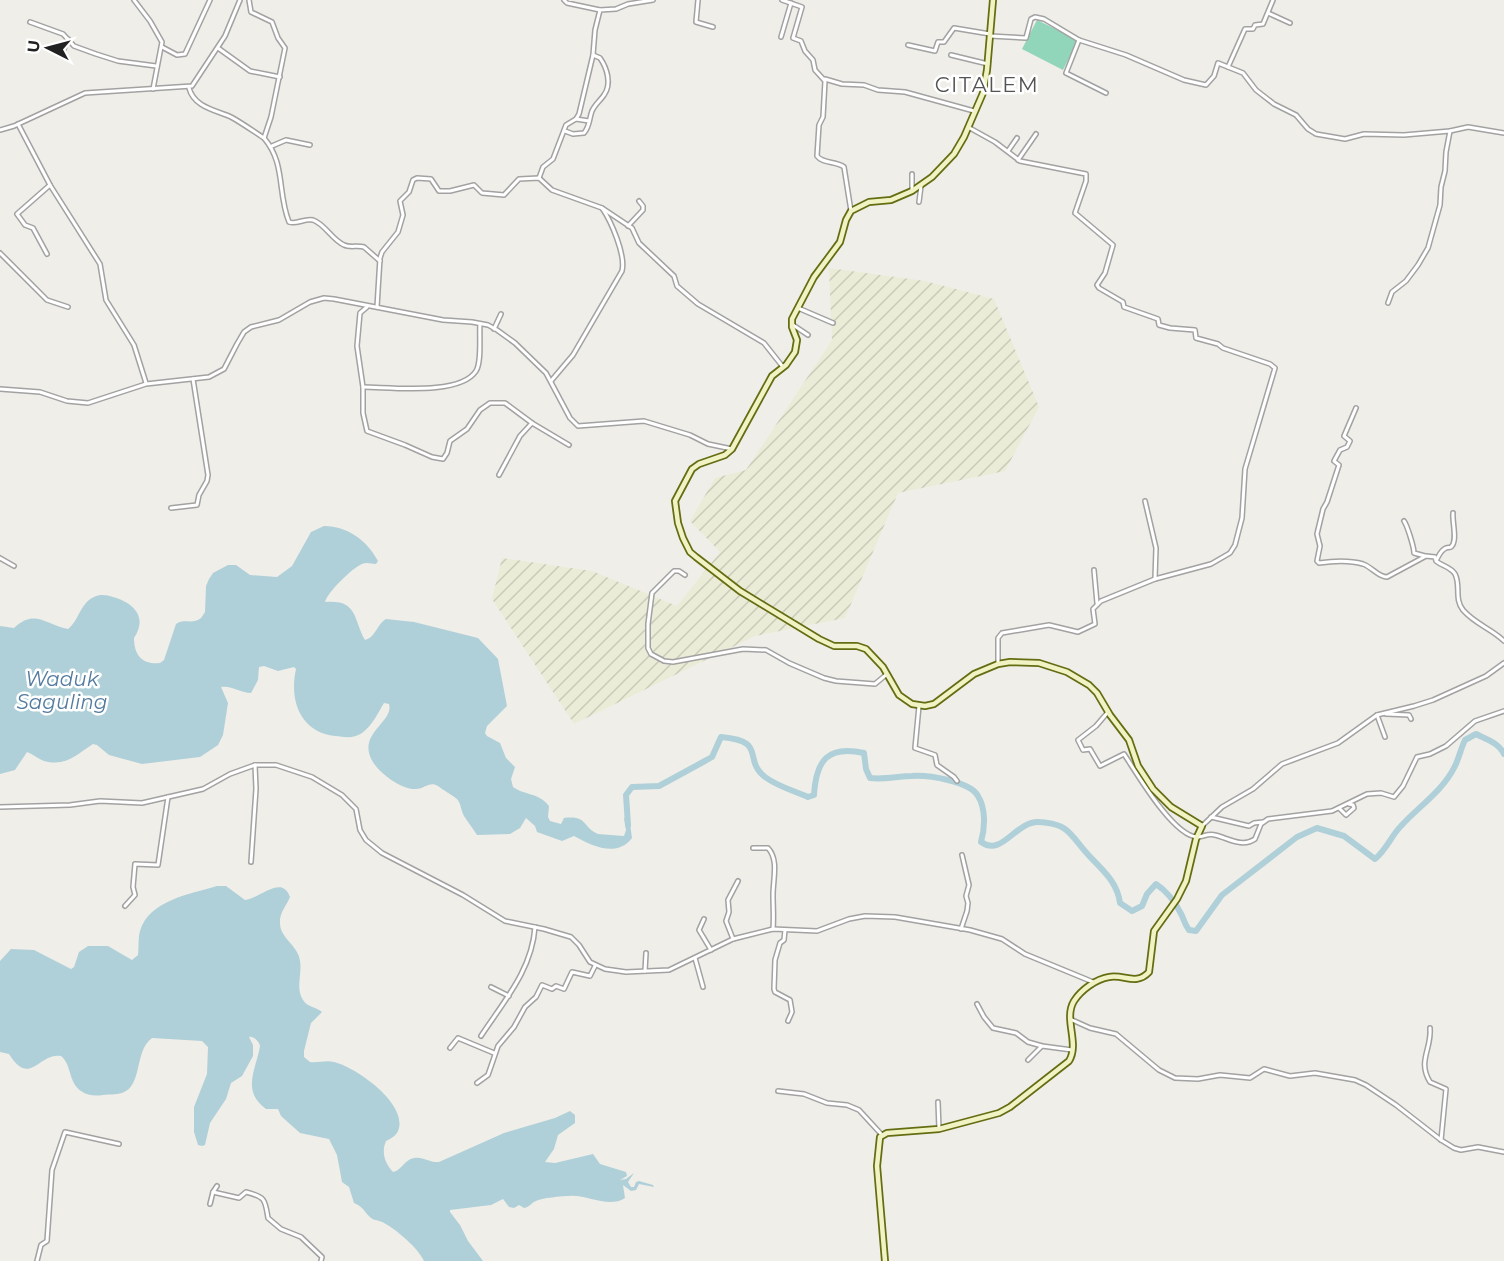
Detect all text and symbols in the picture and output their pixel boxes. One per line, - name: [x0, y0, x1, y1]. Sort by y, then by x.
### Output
- north arrow: [18, 18, 78, 78]
- text: U: [23, 39, 44, 54]
- district label: CITALEM: [935, 72, 1039, 97]
- water label: Waduk Saguling: [17, 667, 107, 714]

